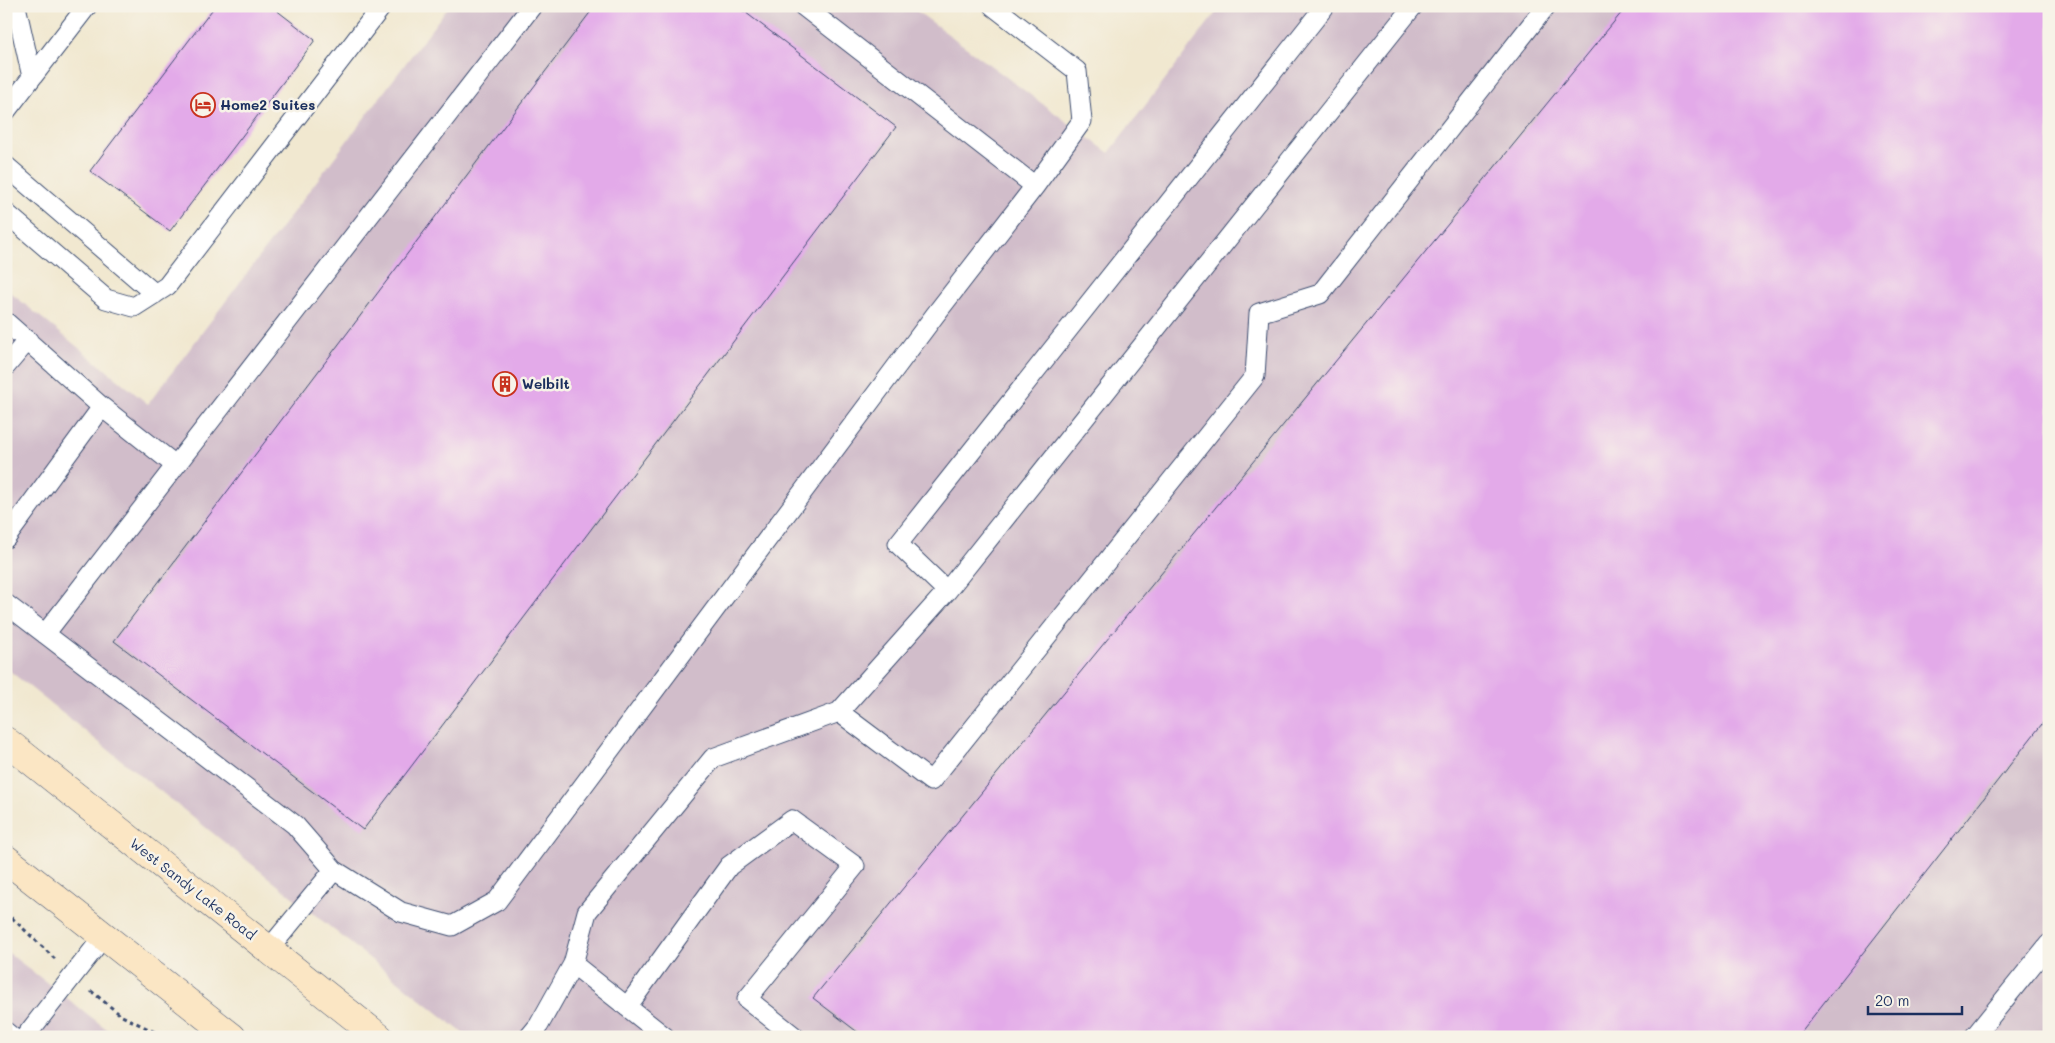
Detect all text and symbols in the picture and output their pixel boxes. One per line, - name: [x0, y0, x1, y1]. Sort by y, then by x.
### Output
- hotel icon: Home2 Suites: [190, 92, 216, 118]
- place label: Home2 Suites: [220, 95, 315, 114]
- building icon: Welbilt: [492, 371, 518, 397]
- place label: Welbilt: [522, 374, 570, 393]
- street label: West Sandy Lake Road: [126, 833, 260, 944]
- scale bar: [1868, 983, 1961, 1015]
- text: 20 m: [1875, 990, 1909, 1010]

